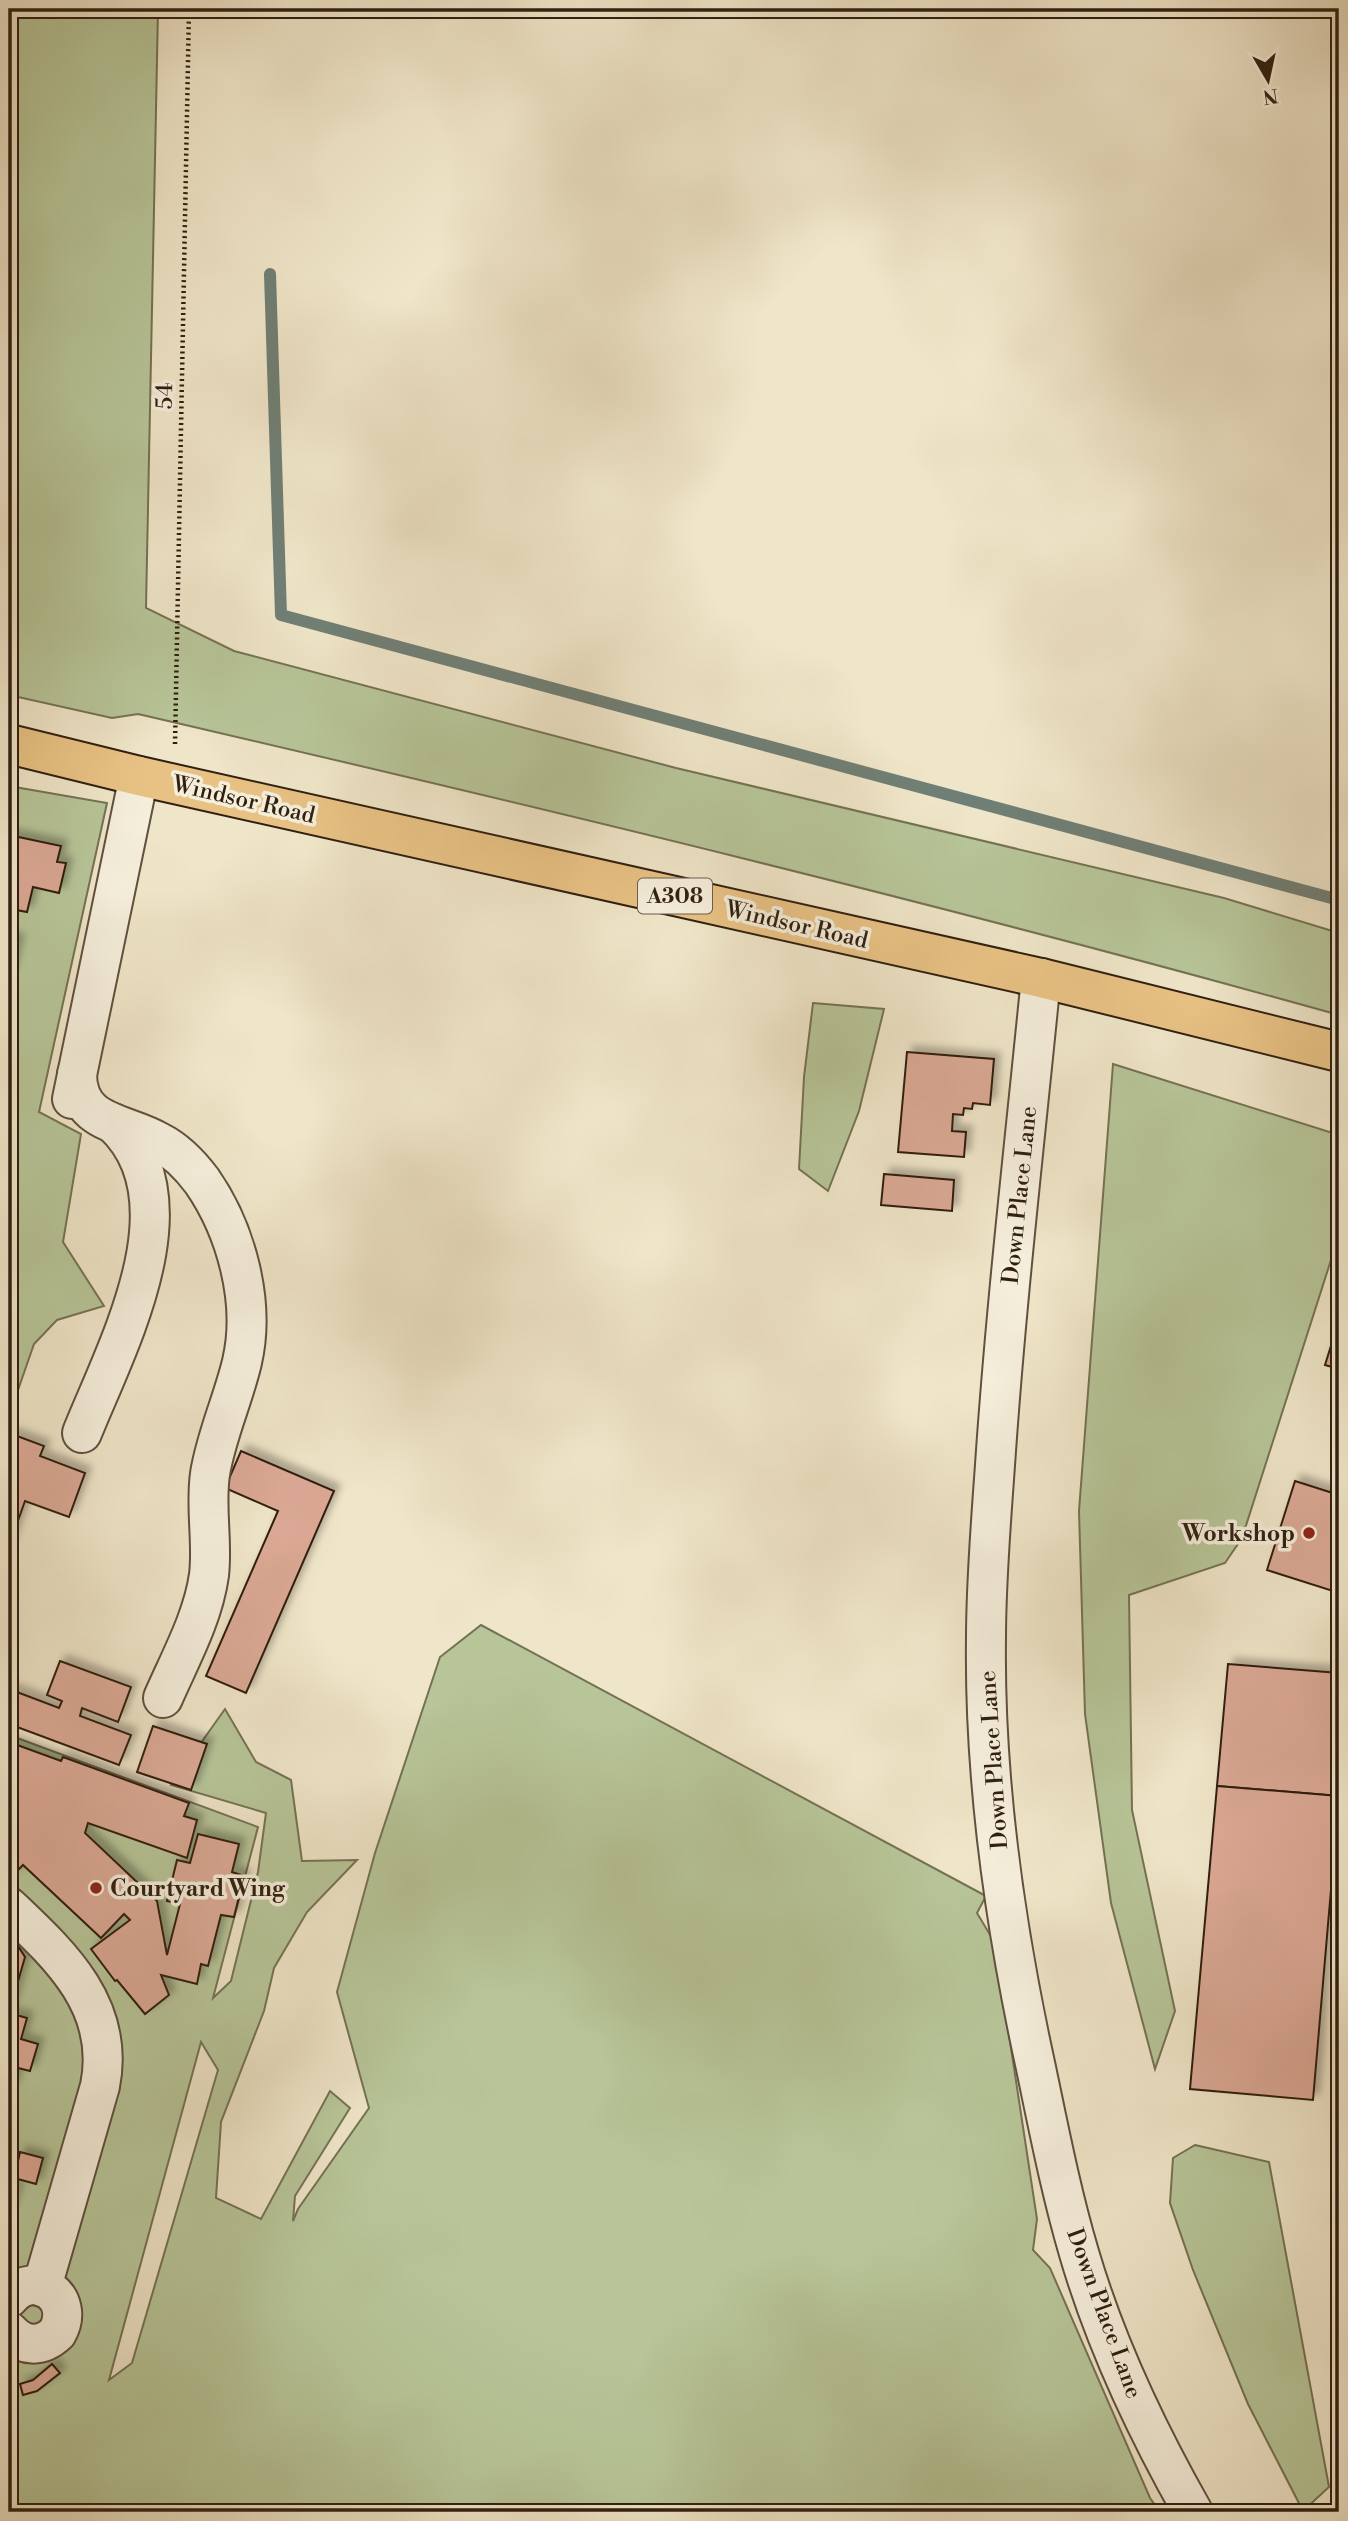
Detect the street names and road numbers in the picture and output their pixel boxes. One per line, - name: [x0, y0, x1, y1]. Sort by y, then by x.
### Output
- street label: 54: [151, 382, 179, 410]
- street label: Windsor Road: [169, 770, 318, 830]
- road number: A308: [638, 878, 712, 914]
- street label: Windsor Road: [722, 895, 871, 955]
- street label: Down Place Lane: [997, 1105, 1043, 1286]
- street label: Down Place Lane: [974, 1670, 1014, 1850]
- street label: Down Place Lane: [1060, 2224, 1148, 2402]

